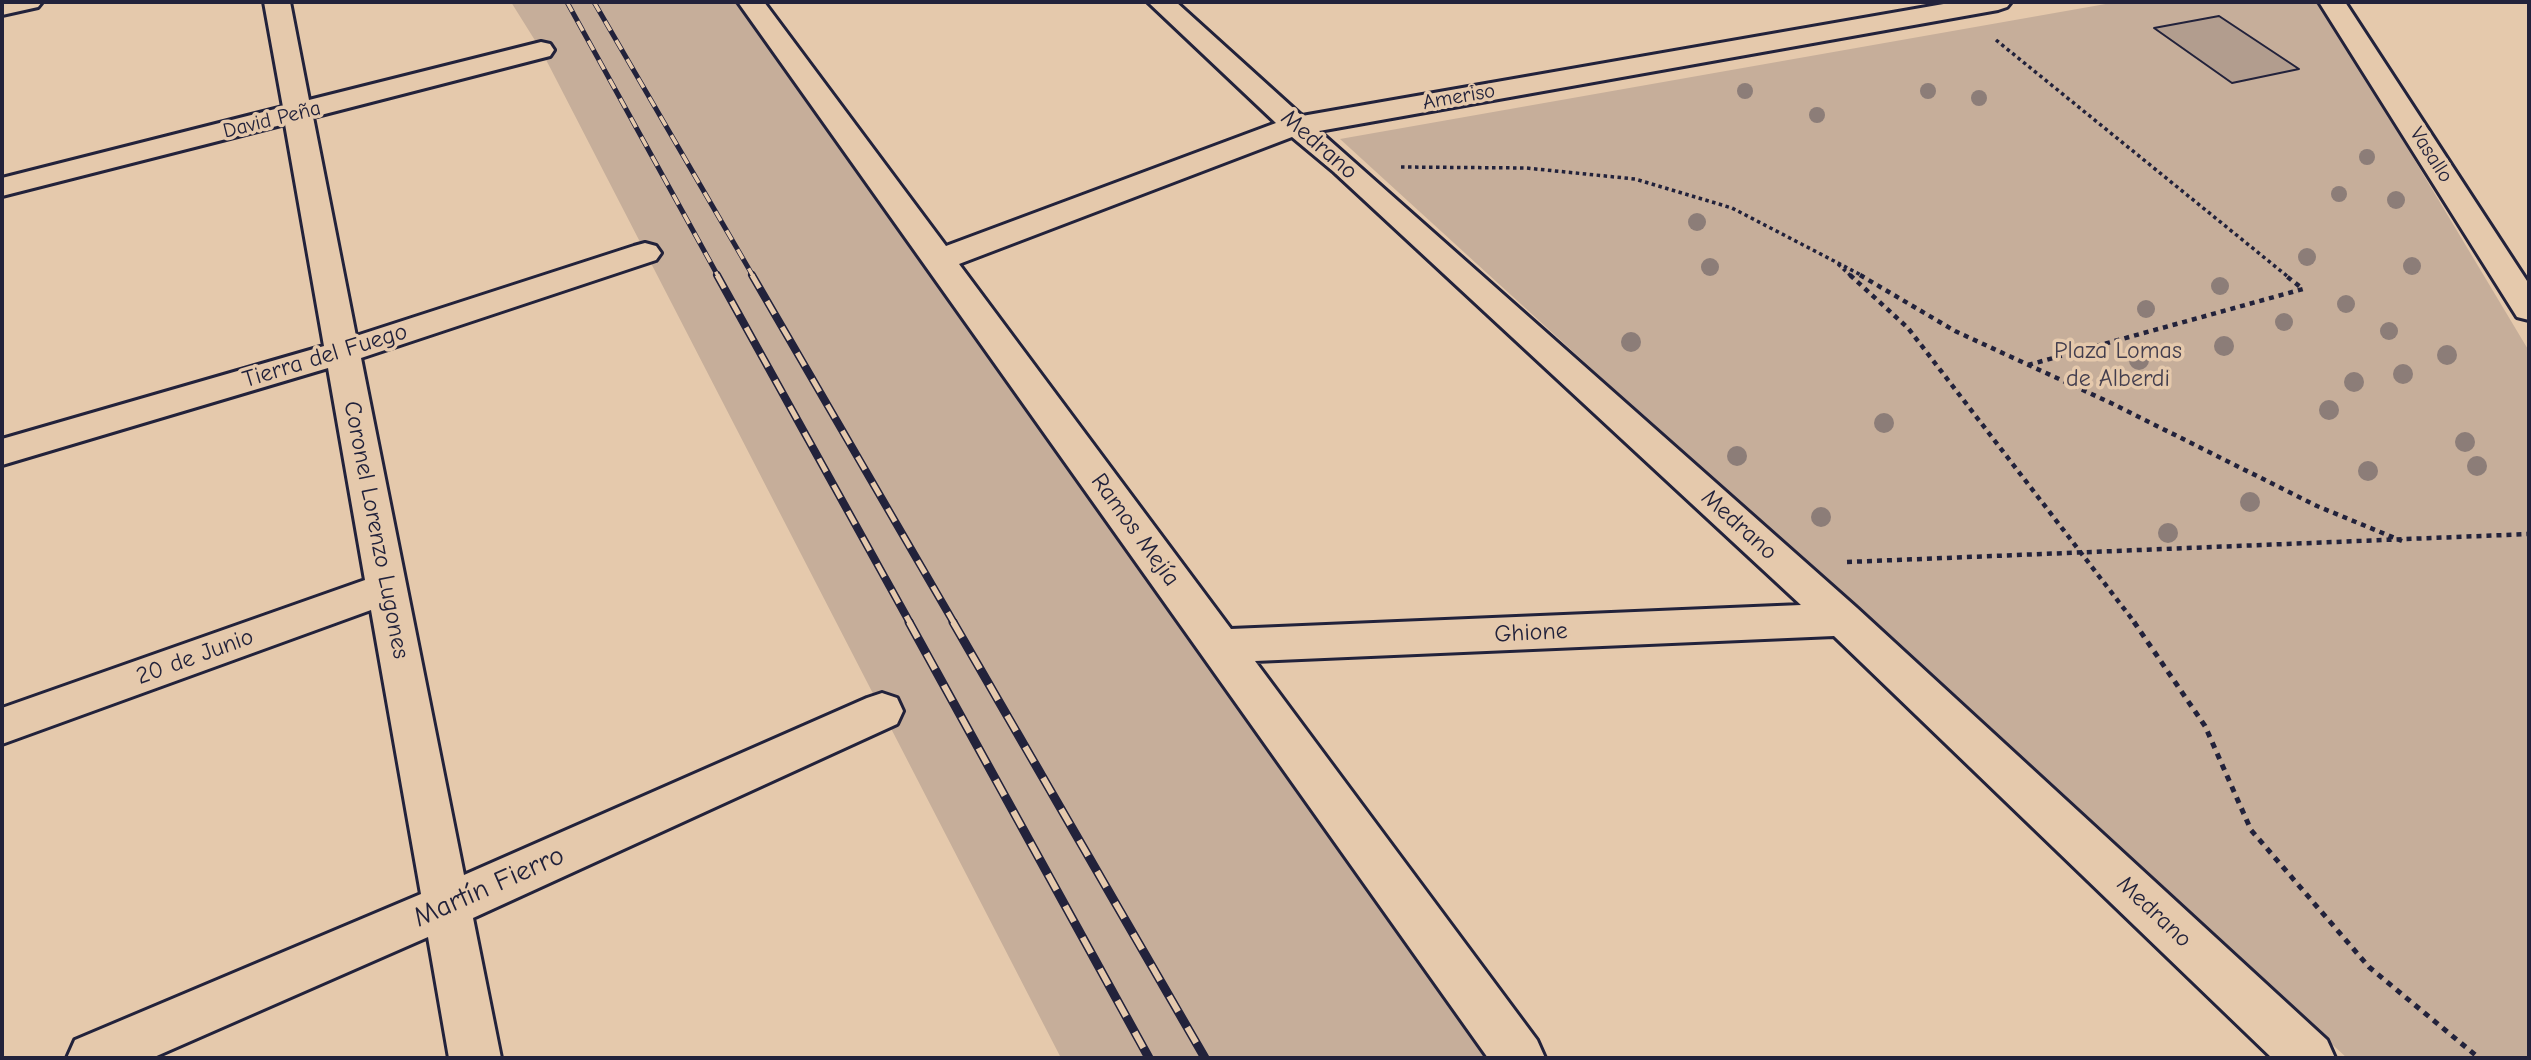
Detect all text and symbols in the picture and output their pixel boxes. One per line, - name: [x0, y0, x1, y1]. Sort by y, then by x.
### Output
- street label: Ameriso: [1421, 78, 1497, 116]
- street label: David Peña: [221, 96, 323, 144]
- street label: Medrano: [1275, 104, 1363, 186]
- street label: Vasallo: [2404, 123, 2458, 187]
- street label: Tierra del Fuego: [239, 317, 411, 395]
- park label: Plaza Lomas de Alberdi: [2054, 337, 2182, 393]
- street label: Coronel Lorenzo Lugones: [337, 399, 415, 661]
- street label: Ramos Mejía: [1084, 468, 1186, 592]
- street label: Medrano: [1695, 483, 1783, 567]
- street label: Ghione: [1494, 617, 1568, 649]
- street label: 20 de Junio: [132, 623, 258, 691]
- street label: Martín Fierro: [408, 839, 570, 935]
- street label: Medrano: [2110, 870, 2198, 954]

